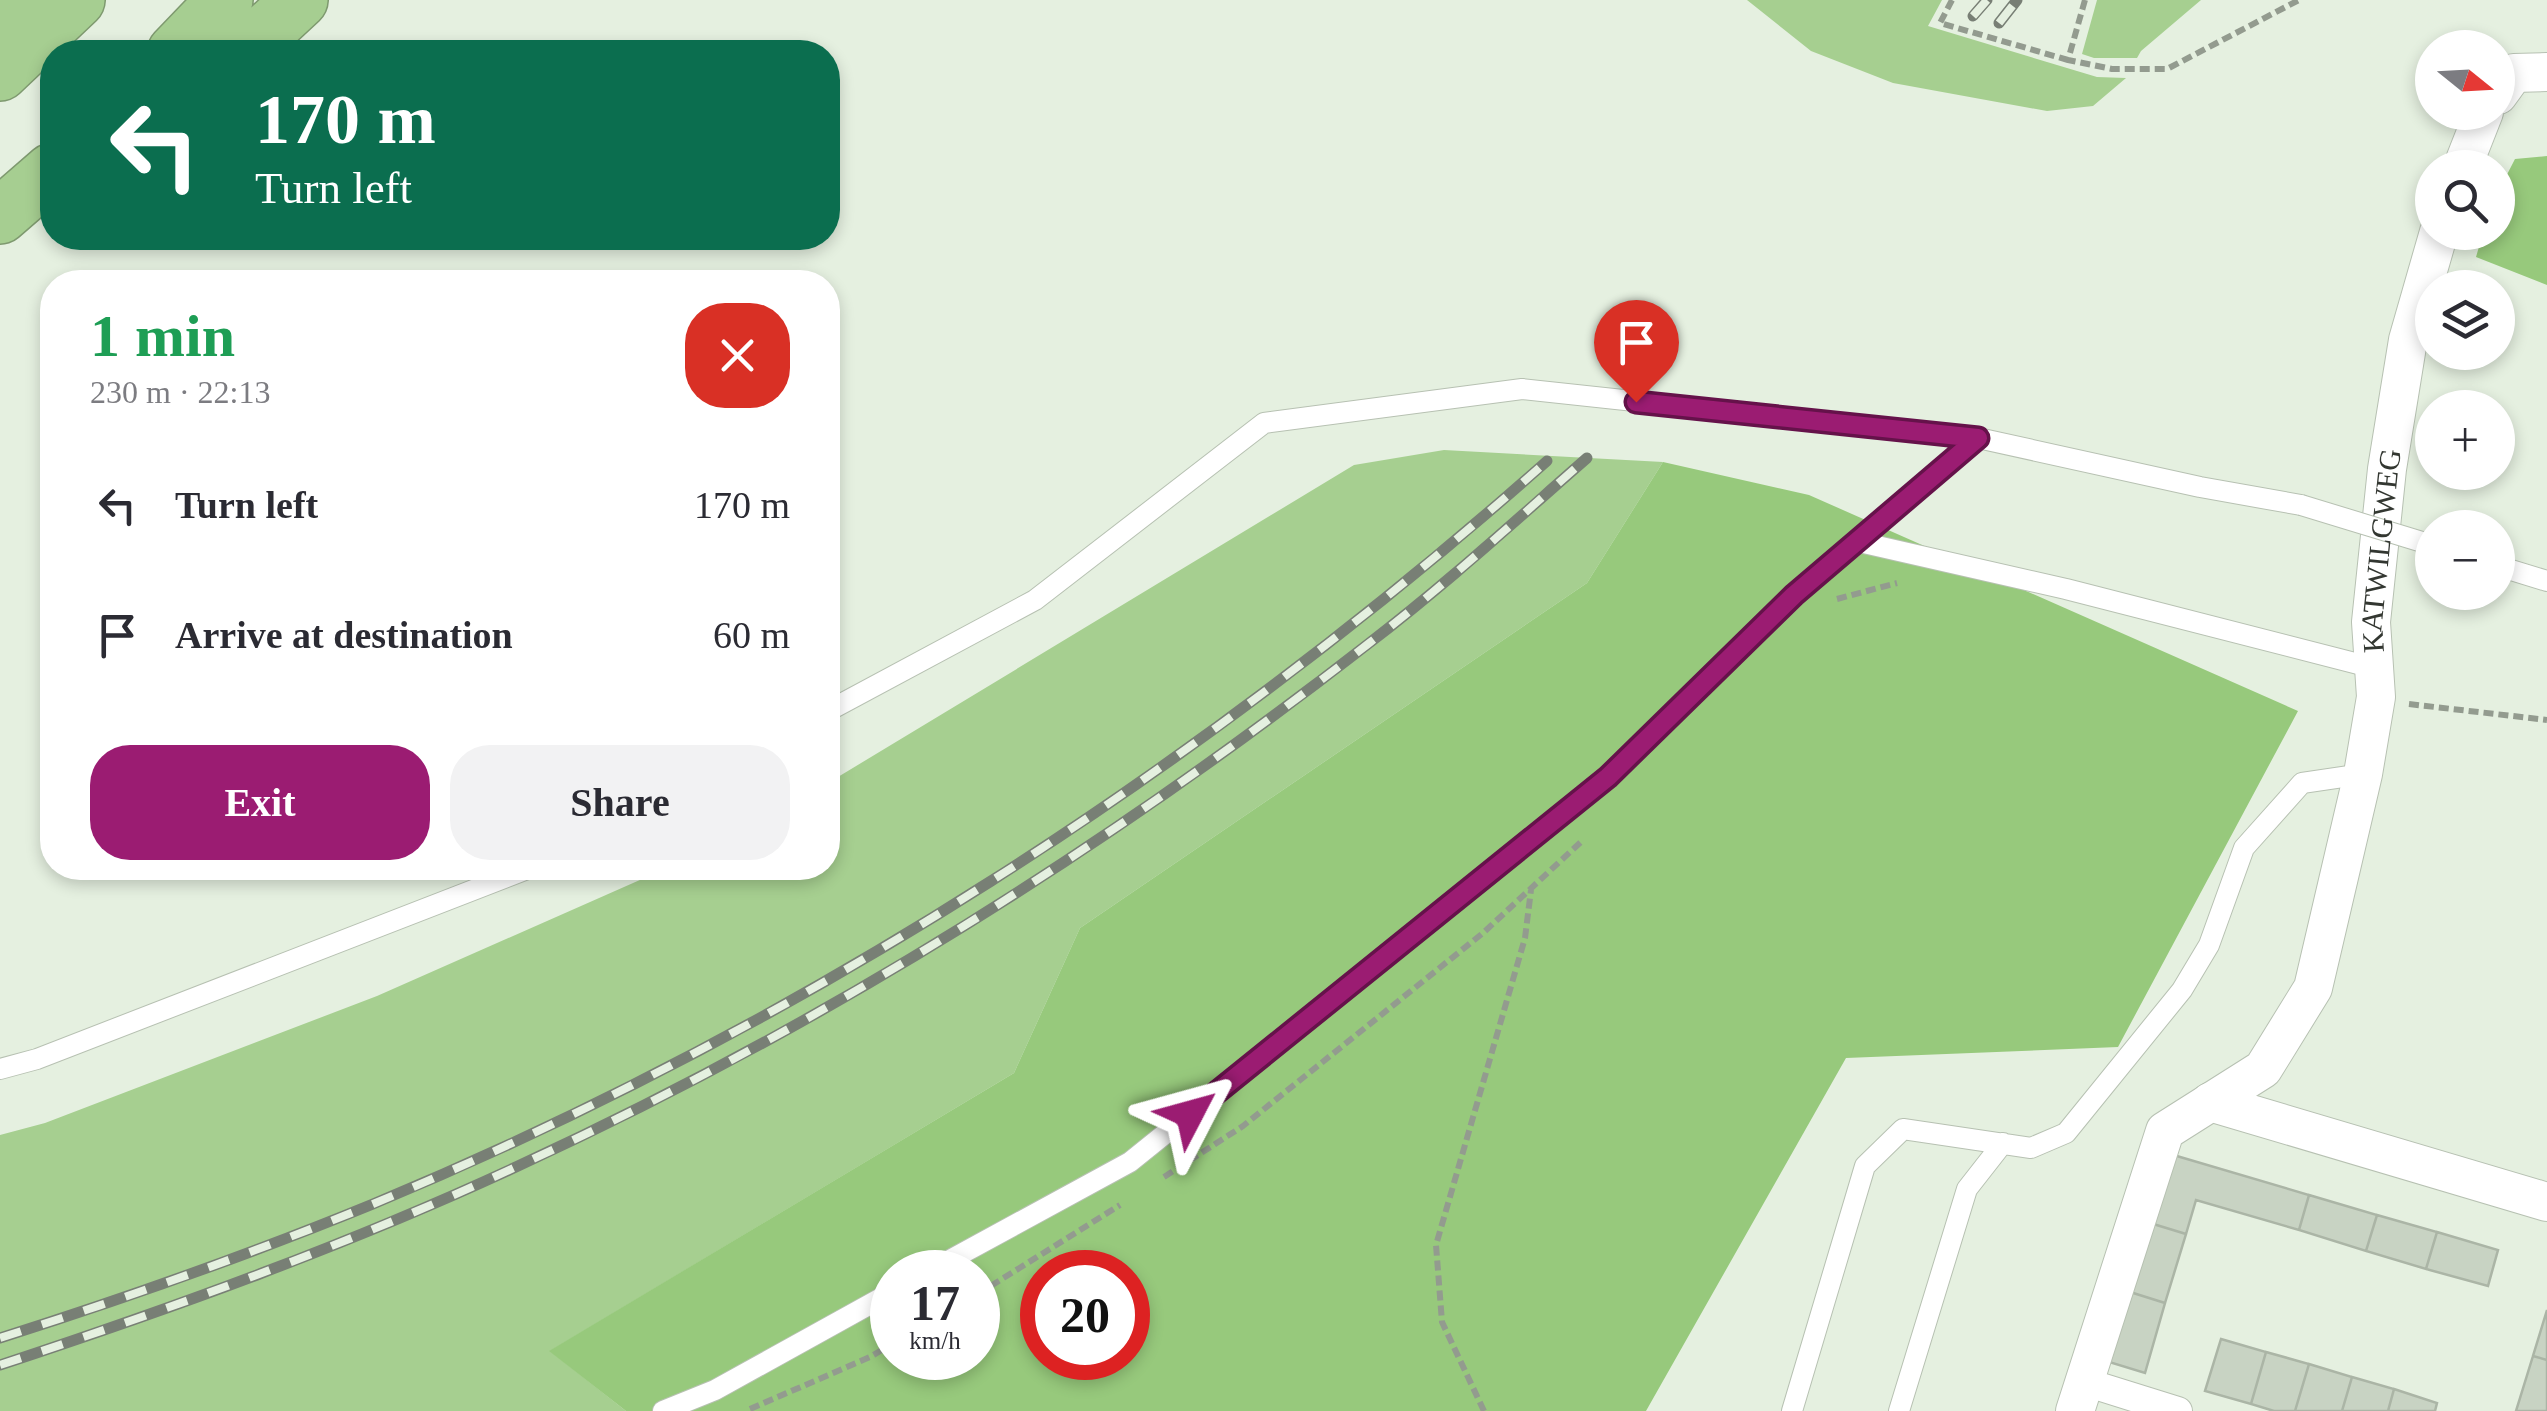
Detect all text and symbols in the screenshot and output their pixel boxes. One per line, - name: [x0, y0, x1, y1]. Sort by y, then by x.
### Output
- north arrow: [2415, 30, 2515, 130]
- map controls: [2415, 30, 2515, 610]
- icon: left: [90, 80, 220, 210]
- text: 170 m: [255, 81, 436, 158]
- button: search: [2415, 150, 2515, 250]
- text: Turn left: [255, 163, 412, 213]
- button: layers: [2415, 270, 2515, 370]
- pin: [1594, 300, 1679, 403]
- text: 1 min: [90, 303, 235, 369]
- button: close: [685, 303, 790, 408]
- icon: arrive: [1609, 315, 1664, 370]
- text: 230 m · 22:13: [90, 374, 270, 410]
- button: +: [2415, 390, 2515, 490]
- street label: KATWILGWEG: [2354, 446, 2407, 654]
- icon: left: [90, 478, 145, 533]
- text: Turn left: [175, 484, 318, 526]
- text: 170 m: [694, 484, 790, 526]
- button: −: [2415, 510, 2515, 610]
- icon: arrive: [90, 608, 145, 663]
- text: Arrive at destination: [175, 614, 513, 656]
- text: 60 m: [713, 614, 790, 656]
- button: Exit: [90, 745, 430, 860]
- button: Share: [450, 745, 790, 860]
- position arrow: [1138, 1062, 1242, 1166]
- speed limit sign: 20: [1020, 1250, 1150, 1380]
- text: 17: [910, 1275, 960, 1331]
- text: km/h: [909, 1327, 961, 1354]

